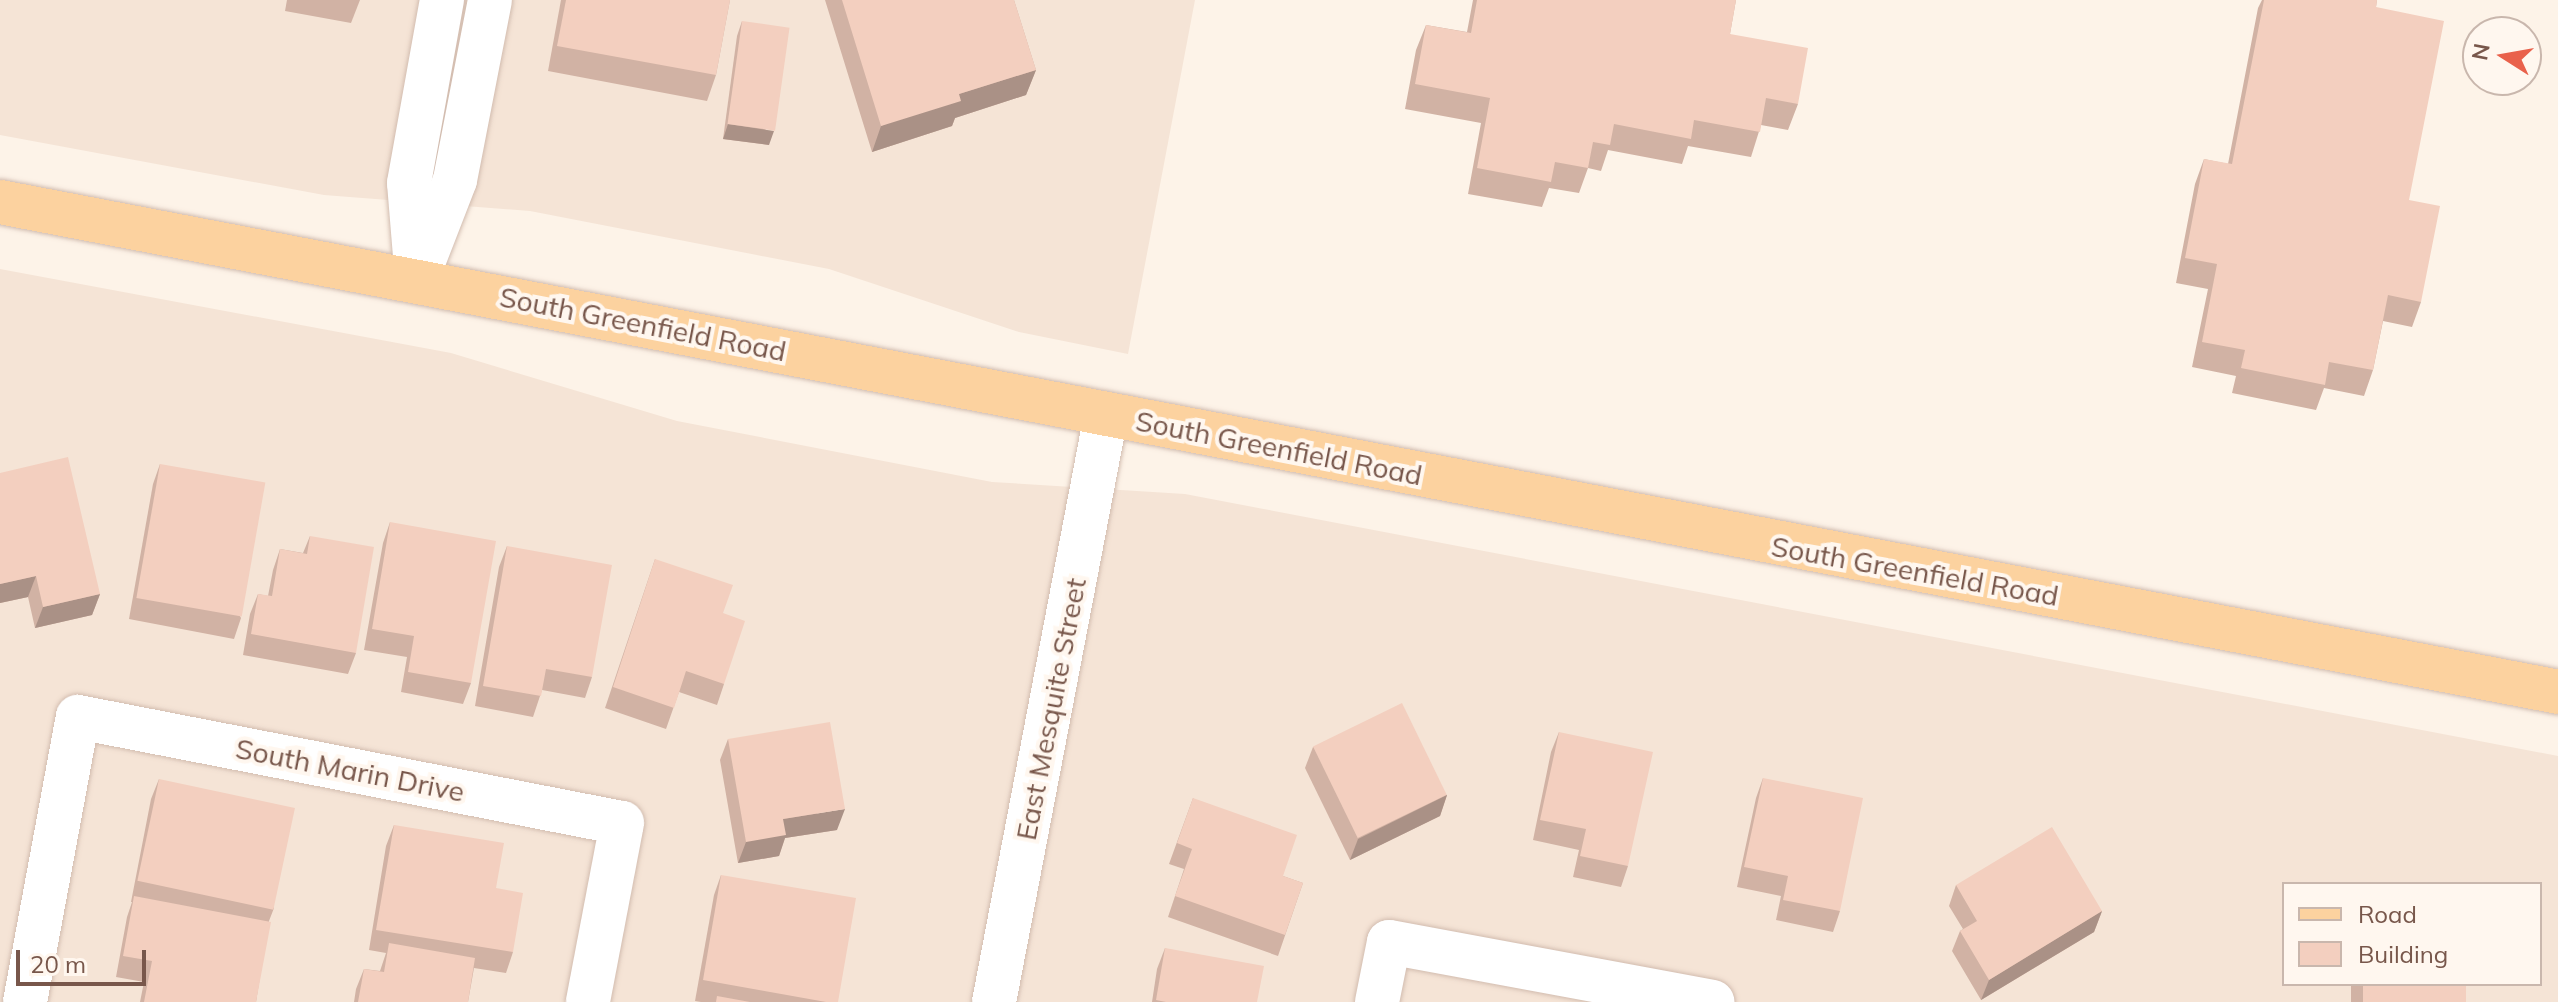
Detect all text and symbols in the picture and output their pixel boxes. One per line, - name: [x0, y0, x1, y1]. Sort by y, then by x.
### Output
- north arrow: [2462, 16, 2542, 96]
- text: N: [2465, 41, 2496, 63]
- street label: South Greenfield Road: [497, 280, 789, 368]
- street label: South Greenfield Road: [1133, 404, 1425, 492]
- street label: South Greenfield Road: [1769, 529, 2061, 613]
- street label: East Mesquite Street: [1009, 575, 1093, 843]
- street label: South Marin Drive: [233, 731, 467, 809]
- legend: [2282, 882, 2542, 986]
- text: Road: [2358, 899, 2417, 929]
- scale bar: [20, 934, 150, 984]
- text: Building: [2358, 939, 2448, 969]
- text: 20 m: [30, 949, 86, 979]

